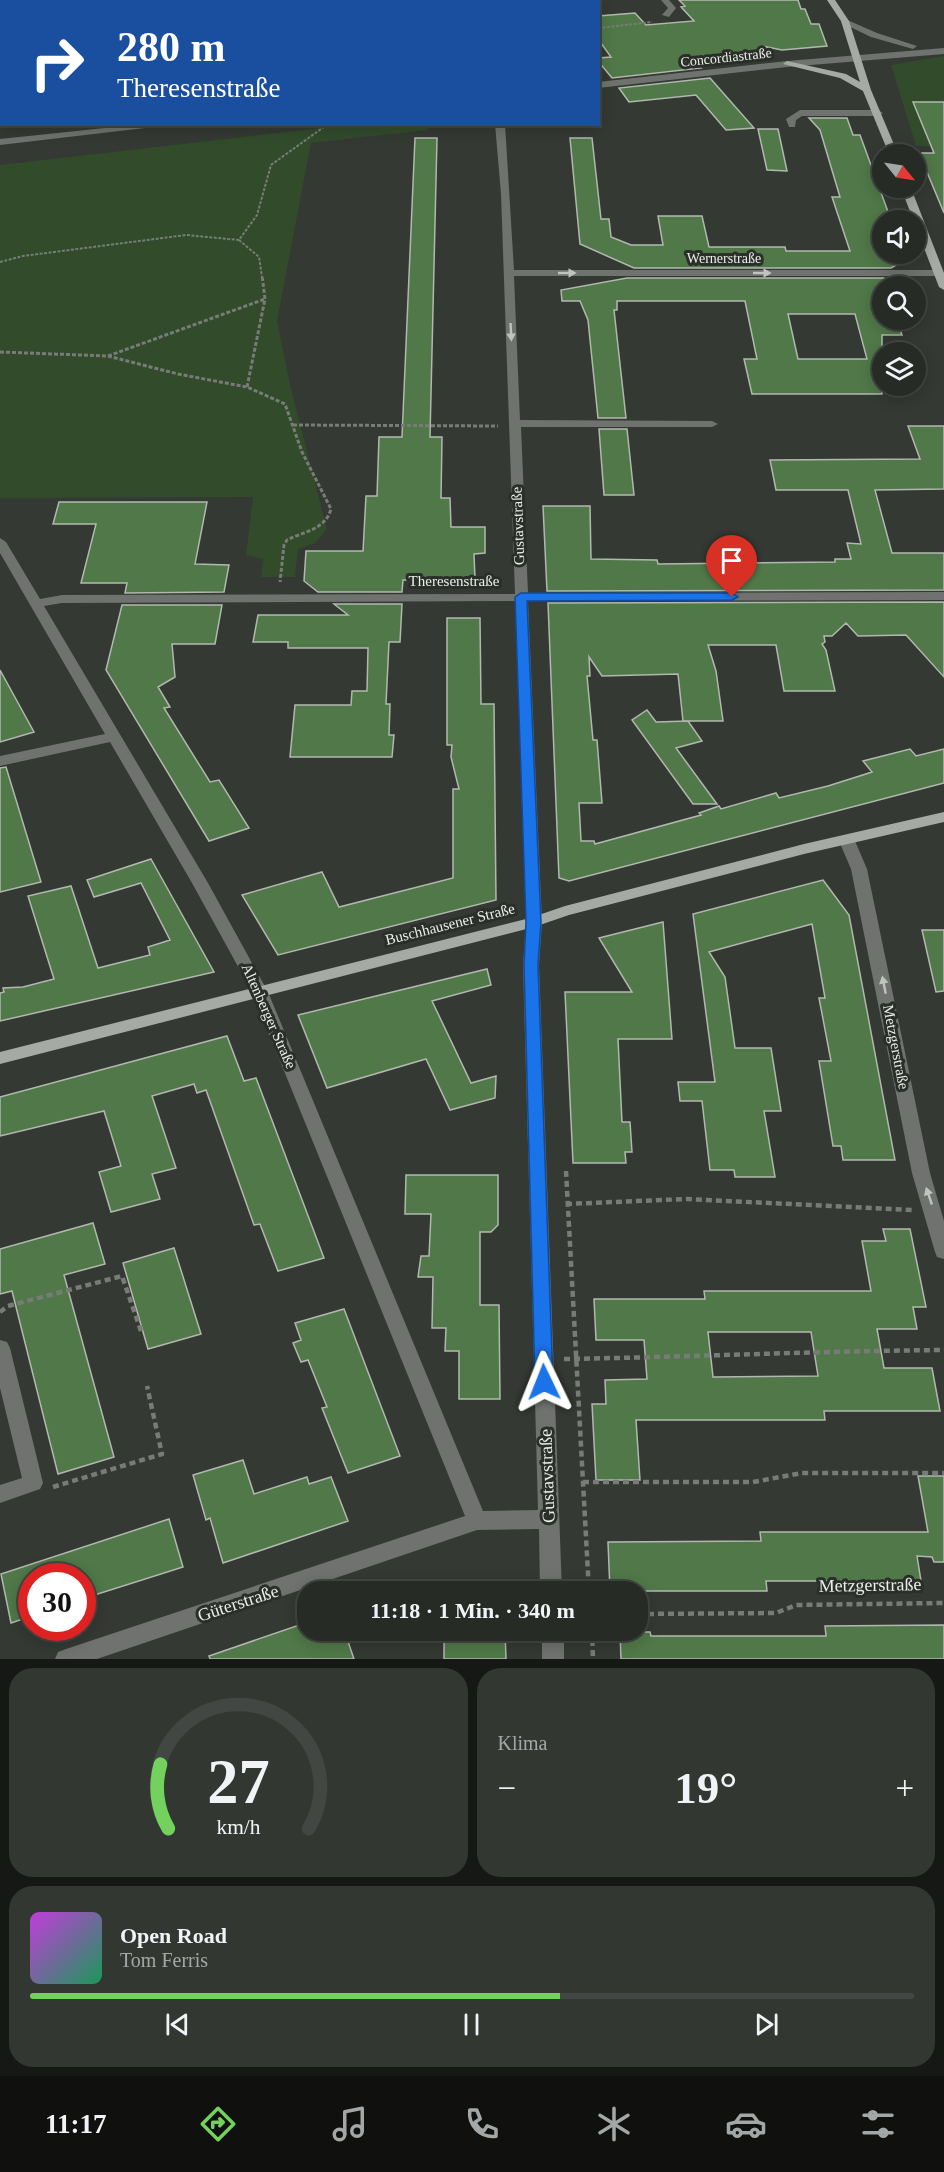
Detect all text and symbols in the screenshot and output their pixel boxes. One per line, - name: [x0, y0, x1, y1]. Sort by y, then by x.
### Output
- icon: right: [18, 24, 96, 102]
- text: 280 m: [117, 24, 226, 70]
- street label: Concordiastraße: [680, 45, 772, 70]
- text: Theresenstraße: [117, 73, 280, 103]
- north arrow: [872, 144, 926, 198]
- map controls: [872, 144, 926, 396]
- button: sound: [872, 210, 926, 264]
- street label: Wernerstraße: [687, 251, 761, 266]
- one-way arrow: [558, 268, 577, 278]
- one-way arrow: [753, 268, 772, 278]
- button: search: [872, 276, 926, 330]
- one-way arrow: [507, 322, 516, 341]
- button: layers: [872, 342, 926, 396]
- street label: Gustavstraße: [509, 486, 527, 565]
- pin: [706, 535, 757, 597]
- icon: arrive: [715, 544, 748, 577]
- street label: Theresenstraße: [409, 573, 500, 589]
- street label: Buschhausener Straße: [384, 900, 517, 948]
- street label: Altenberger Straße: [239, 961, 300, 1071]
- one-way arrow: [879, 975, 888, 994]
- street label: Metzgerstraße: [880, 1003, 912, 1091]
- one-way arrow: [923, 1187, 933, 1205]
- position arrow: [512, 1350, 576, 1414]
- street label: Gustavstraße: [535, 1429, 559, 1523]
- speed limit sign: 30: [18, 1563, 96, 1641]
- street label: Metzgerstraße: [818, 1574, 922, 1596]
- street label: Güterstraße: [195, 1581, 281, 1625]
- text: 11:18 · 1 Min. · 340 m: [370, 1598, 575, 1623]
- text: Klima: [498, 1732, 548, 1754]
- text: 27: [207, 1747, 269, 1816]
- text: 19°: [674, 1763, 737, 1813]
- text: −: [498, 1770, 516, 1806]
- text: +: [895, 1770, 914, 1806]
- text: km/h: [216, 1816, 261, 1840]
- text: Open Road: [120, 1923, 227, 1948]
- text: Tom Ferris: [120, 1949, 208, 1971]
- icon: previous: [161, 2008, 194, 2041]
- icon: pause: [455, 2008, 488, 2041]
- icon: next: [750, 2008, 783, 2041]
- icon: directions: [197, 2103, 239, 2145]
- icon: music: [329, 2103, 371, 2145]
- icon: phone: [461, 2103, 503, 2145]
- icon: climate: [593, 2103, 635, 2145]
- icon: car: [725, 2103, 767, 2145]
- icon: filters: [857, 2103, 899, 2145]
- text: 11:17: [45, 2109, 107, 2139]

